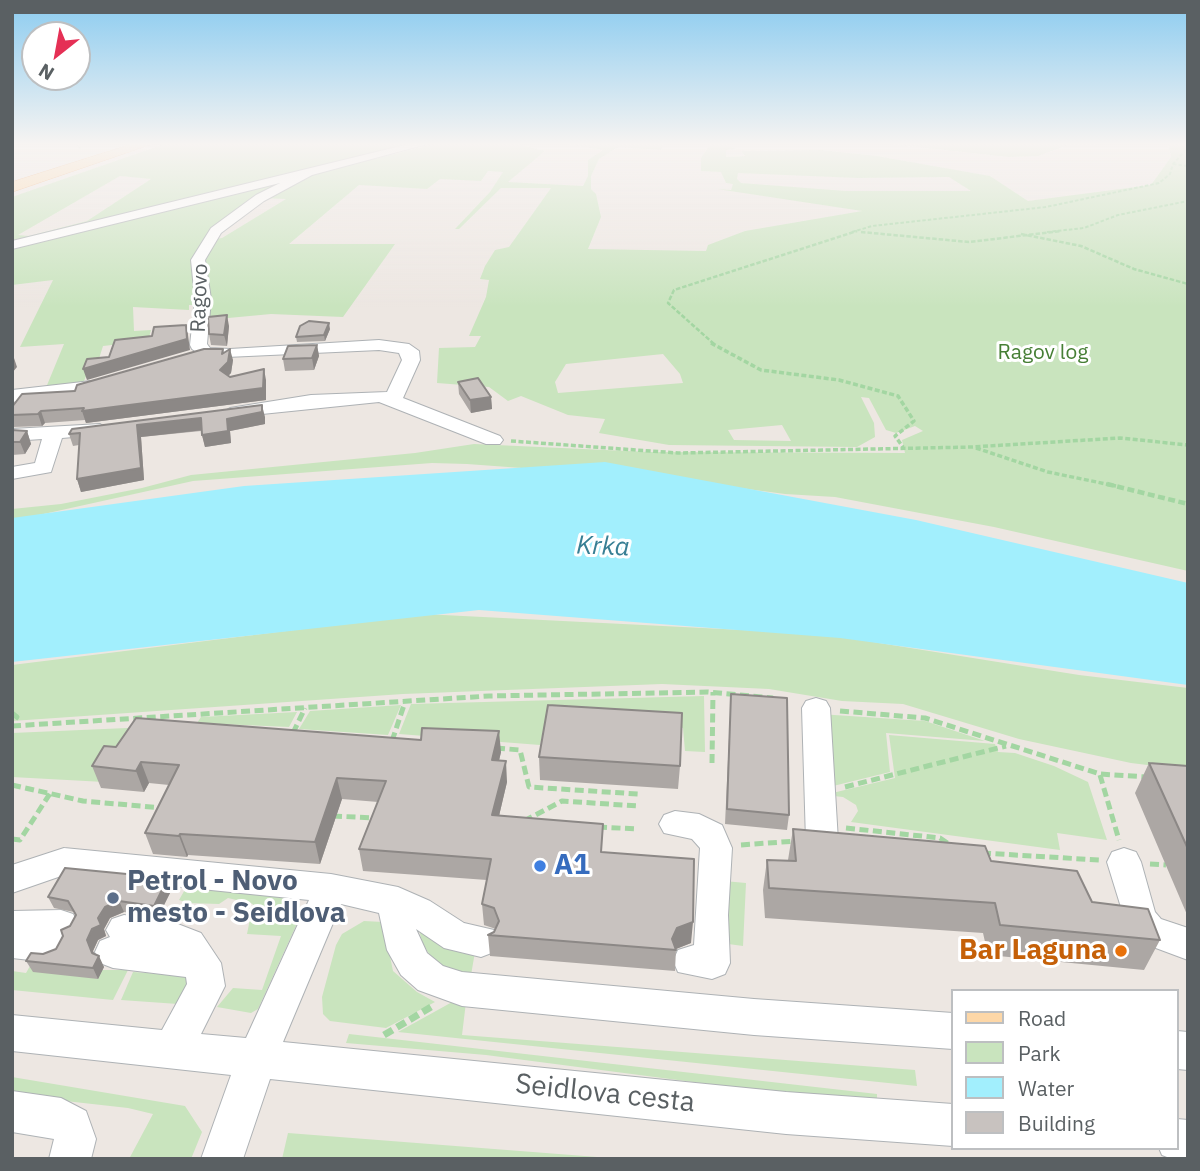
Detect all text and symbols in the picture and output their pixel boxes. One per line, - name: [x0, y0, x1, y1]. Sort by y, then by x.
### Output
- north arrow: [21, 21, 91, 91]
- text: N: [34, 58, 58, 86]
- street label: Ragovo: [186, 263, 214, 333]
- park label: Ragov log: [998, 340, 1088, 366]
- water label: Krka: [576, 530, 630, 564]
- place label: A1: [554, 849, 590, 883]
- marker: A1: [532, 858, 548, 874]
- place label: Petrol - Novo mesto - Seidlova: [127, 865, 346, 931]
- marker: Petrol - Novo mesto - Seidlova: [105, 890, 121, 906]
- place label: Bar Laguna: [959, 934, 1107, 968]
- marker: Bar Laguna: [1113, 943, 1129, 959]
- legend: [951, 989, 1179, 1150]
- text: Road: [1018, 1004, 1066, 1032]
- text: Park: [1018, 1039, 1061, 1067]
- street label: Seidlova cesta: [513, 1068, 697, 1120]
- text: Water: [1018, 1074, 1074, 1102]
- text: Building: [1018, 1109, 1095, 1137]

